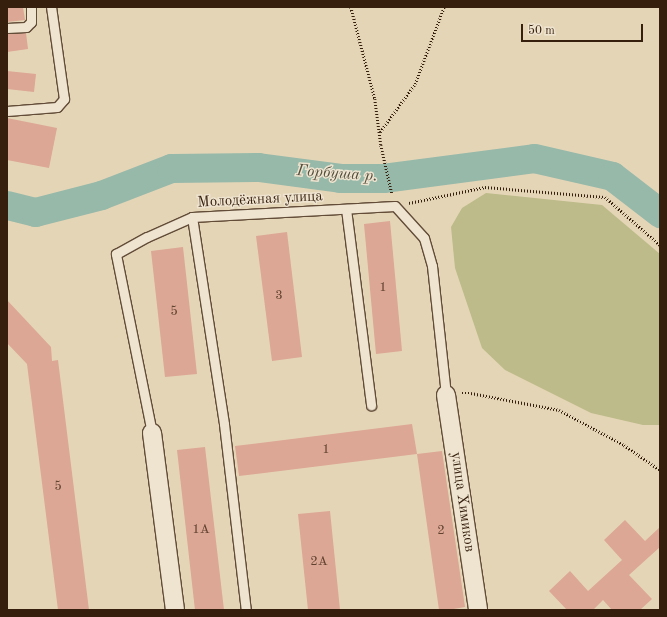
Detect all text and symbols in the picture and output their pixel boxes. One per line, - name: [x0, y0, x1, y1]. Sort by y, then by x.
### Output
- scale bar: [523, 16, 645, 42]
- text: 50 m: [528, 25, 555, 37]
- water label: Горбуша р.: [296, 162, 378, 186]
- street label: Молодёжная улица: [197, 188, 323, 212]
- house number: 1: [379, 280, 387, 296]
- house number: 3: [275, 288, 283, 304]
- house number: 5: [170, 304, 178, 320]
- house number: 1: [322, 442, 330, 458]
- street label: улица Химиков: [446, 451, 478, 553]
- house number: 5: [54, 479, 62, 495]
- house number: 1А: [192, 522, 210, 538]
- house number: 2: [437, 523, 445, 539]
- house number: 2А: [310, 554, 328, 570]

